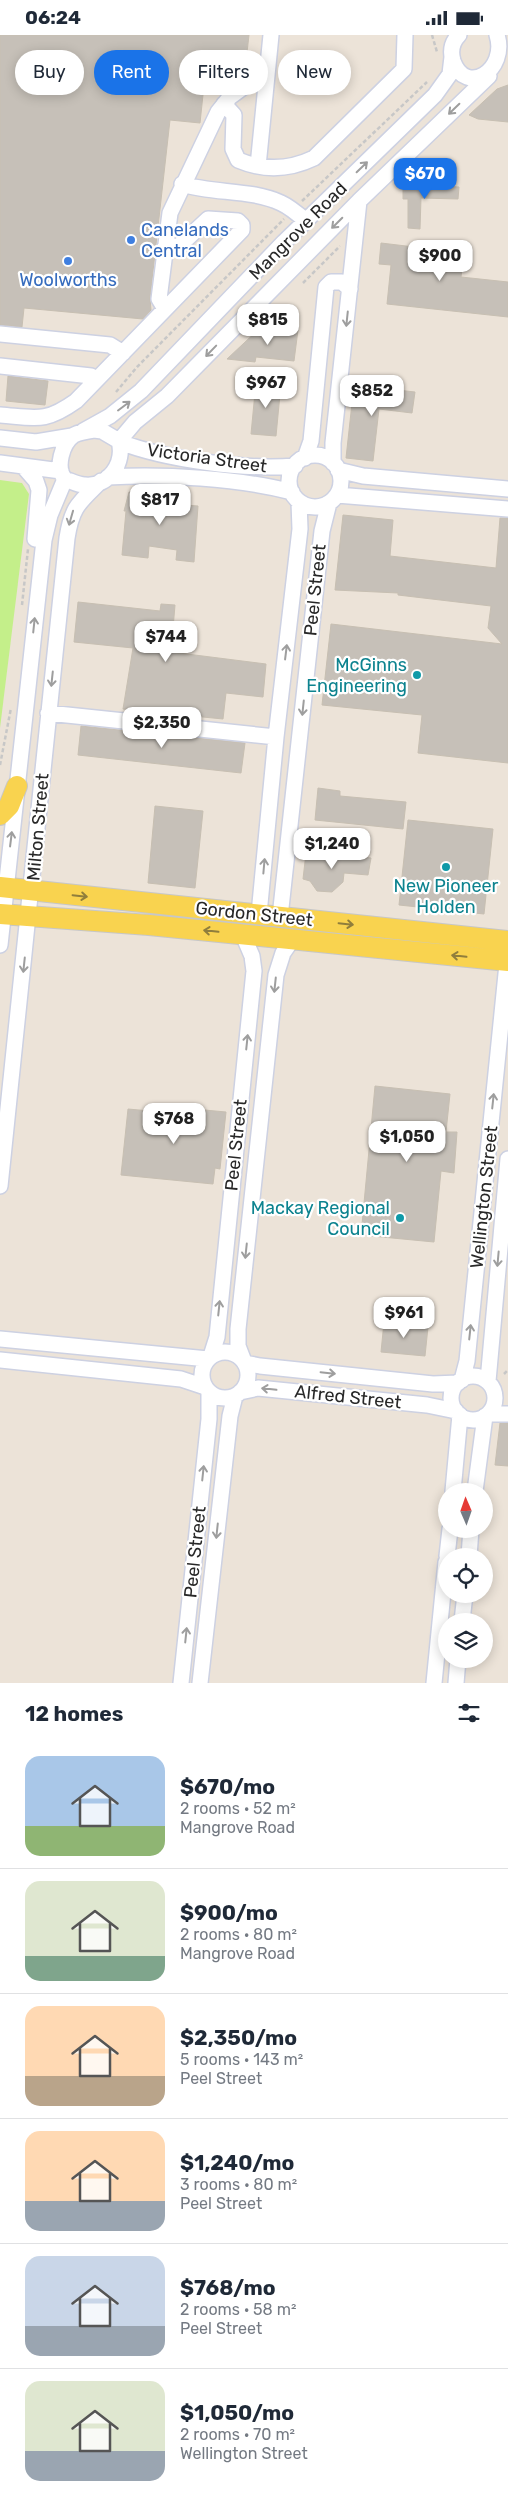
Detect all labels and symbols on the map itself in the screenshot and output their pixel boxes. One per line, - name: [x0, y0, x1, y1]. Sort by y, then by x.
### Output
- one-way arrow: [448, 103, 460, 115]
- pin: $670: [395, 157, 455, 200]
- one-way arrow: [355, 161, 368, 173]
- street label: Mangrove Road: [244, 177, 352, 285]
- one-way arrow: [331, 216, 343, 229]
- place label: Canelands Central: [141, 219, 229, 262]
- marker: Canelands Central: [125, 234, 137, 246]
- pin: $900: [410, 239, 470, 282]
- marker: Woolworths: [62, 255, 74, 267]
- place label: Woolworths: [19, 269, 117, 291]
- pin: $815: [238, 303, 298, 346]
- one-way arrow: [342, 311, 352, 327]
- one-way arrow: [205, 345, 217, 357]
- pin: $967: [236, 367, 296, 409]
- pin: $852: [342, 375, 402, 417]
- one-way arrow: [117, 400, 130, 411]
- street label: Victoria Street: [146, 439, 268, 477]
- pin: $817: [130, 483, 190, 526]
- one-way arrow: [66, 510, 76, 526]
- street label: Peel Street: [299, 543, 331, 637]
- one-way arrow: [29, 617, 39, 633]
- pin: $744: [136, 621, 196, 663]
- one-way arrow: [281, 644, 291, 660]
- place label: McGinns Engineering: [306, 654, 407, 697]
- marker: McGinns Engineering: [411, 669, 423, 681]
- one-way arrow: [47, 671, 56, 687]
- one-way arrow: [298, 699, 308, 715]
- pin: $2,350: [121, 707, 203, 749]
- street label: Milton Street: [22, 772, 54, 882]
- pin: $1,240: [291, 827, 373, 870]
- one-way arrow: [6, 831, 16, 847]
- one-way arrow: [259, 858, 268, 874]
- marker: New Pioneer Holden: [440, 861, 452, 873]
- place label: New Pioneer Holden: [394, 875, 499, 918]
- one-way arrow: [72, 891, 88, 901]
- street label: Gordon Street: [194, 897, 314, 931]
- one-way arrow: [338, 919, 354, 928]
- one-way arrow: [203, 926, 219, 936]
- one-way arrow: [452, 952, 468, 961]
- one-way arrow: [19, 957, 29, 973]
- one-way arrow: [270, 977, 280, 993]
- one-way arrow: [242, 1034, 252, 1050]
- one-way arrow: [488, 1093, 498, 1109]
- street label: Peel Street: [220, 1098, 252, 1192]
- pin: $768: [144, 1103, 204, 1145]
- pin: $1,050: [366, 1121, 448, 1163]
- street label: Wellington Street: [466, 1124, 502, 1270]
- place label: Mackay Regional Council: [251, 1197, 390, 1240]
- marker: Mackay Regional Council: [394, 1212, 406, 1224]
- one-way arrow: [241, 1243, 251, 1259]
- one-way arrow: [493, 1251, 502, 1267]
- pin: $961: [374, 1297, 434, 1339]
- one-way arrow: [214, 1301, 224, 1317]
- one-way arrow: [465, 1324, 475, 1340]
- one-way arrow: [320, 1368, 336, 1378]
- street label: Alfred Street: [294, 1380, 402, 1414]
- one-way arrow: [261, 1384, 277, 1394]
- one-way arrow: [198, 1465, 208, 1481]
- north arrow: [438, 1483, 492, 1537]
- street label: Peel Street: [179, 1505, 211, 1599]
- one-way arrow: [212, 1522, 222, 1538]
- one-way arrow: [181, 1627, 191, 1643]

